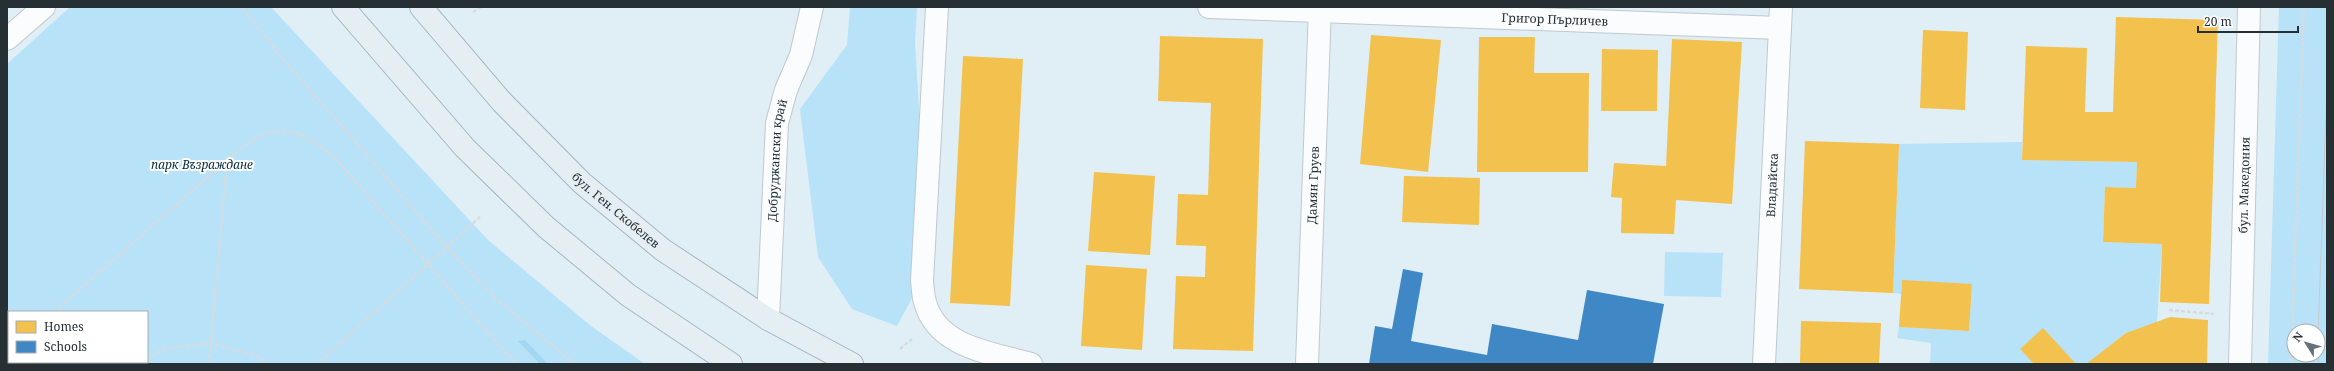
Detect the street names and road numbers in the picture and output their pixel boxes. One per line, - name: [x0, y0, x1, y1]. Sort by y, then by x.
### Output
- street label: Григор Пърличев: [1501, 9, 1609, 30]
- street label: Добруджански край: [763, 97, 791, 222]
- street label: бул. Македония: [2234, 136, 2254, 234]
- street label: Дамян Груев: [1303, 145, 1323, 224]
- street label: Владайска: [1762, 153, 1782, 218]
- street label: бул. Ген. Скобелев: [568, 168, 664, 252]

